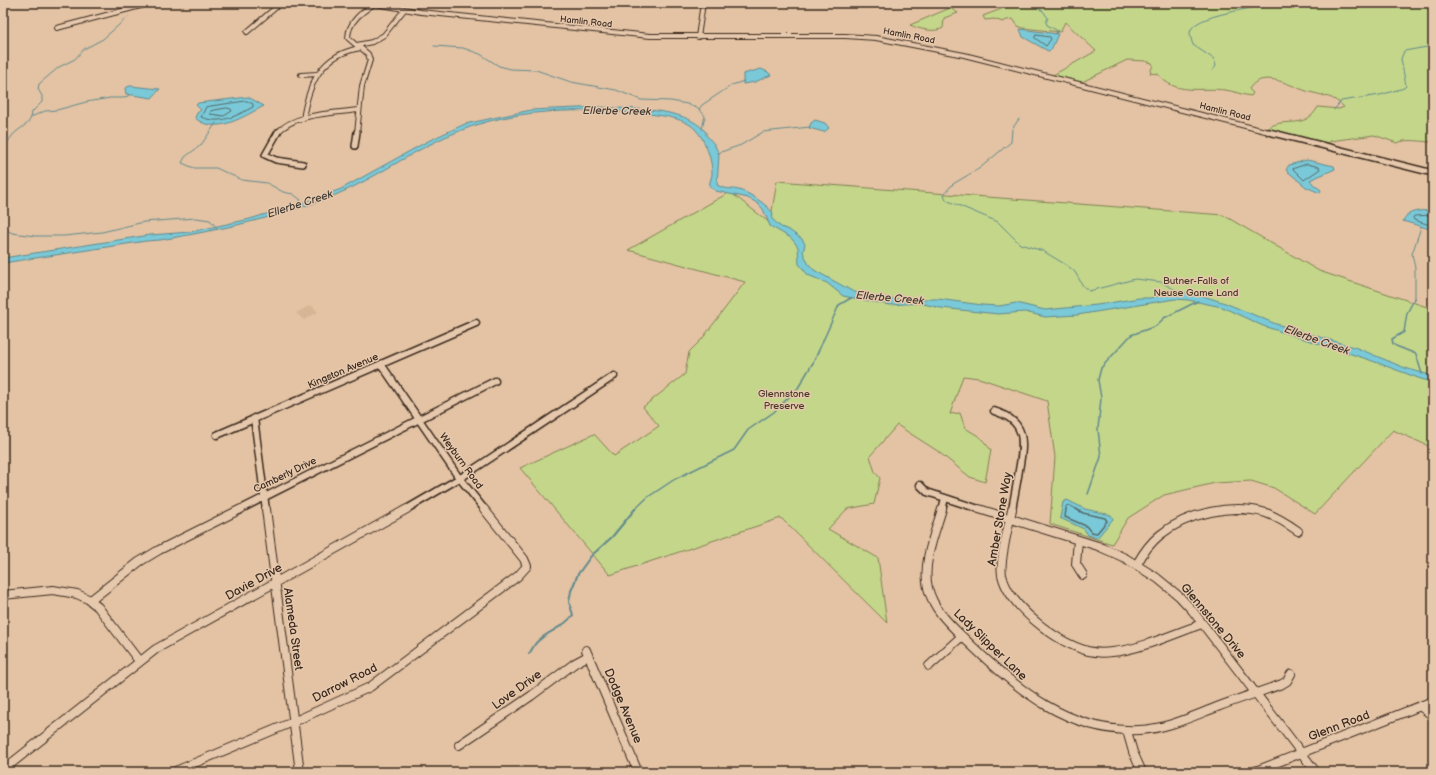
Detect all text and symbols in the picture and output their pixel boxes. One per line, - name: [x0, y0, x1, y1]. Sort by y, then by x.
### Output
- street label: Hamlin Road: [559, 14, 613, 30]
- street label: Hamlin Road: [882, 26, 936, 46]
- street label: Hamlin Road: [1198, 100, 1252, 124]
- water label: Ellerbe Creek: [583, 104, 652, 118]
- water label: Ellerbe Creek: [266, 187, 335, 221]
- park label: Butner-Falls of Neuse Game Land: [1153, 275, 1239, 299]
- water label: Ellerbe Creek: [855, 289, 925, 307]
- water label: Ellerbe Creek: [1283, 322, 1352, 358]
- street label: Kingston Avenue: [306, 351, 380, 391]
- park label: Glennstone Preserve: [758, 388, 810, 412]
- street label: Weyburn Road: [437, 431, 485, 491]
- street label: Camberly Drive: [252, 455, 319, 495]
- street label: Amber Stone Way: [984, 470, 1016, 567]
- street label: Davie Drive: [223, 560, 285, 604]
- street label: Glennstone Drive: [1177, 580, 1249, 662]
- street label: Alameda Street: [280, 587, 306, 672]
- street label: Lady Slipper Lane: [950, 606, 1030, 684]
- street label: Darrow Road: [310, 660, 380, 706]
- street label: Dodge Avenue: [600, 666, 646, 746]
- street label: Love Drive: [489, 667, 545, 713]
- street label: Glenn Road: [1306, 707, 1372, 745]

